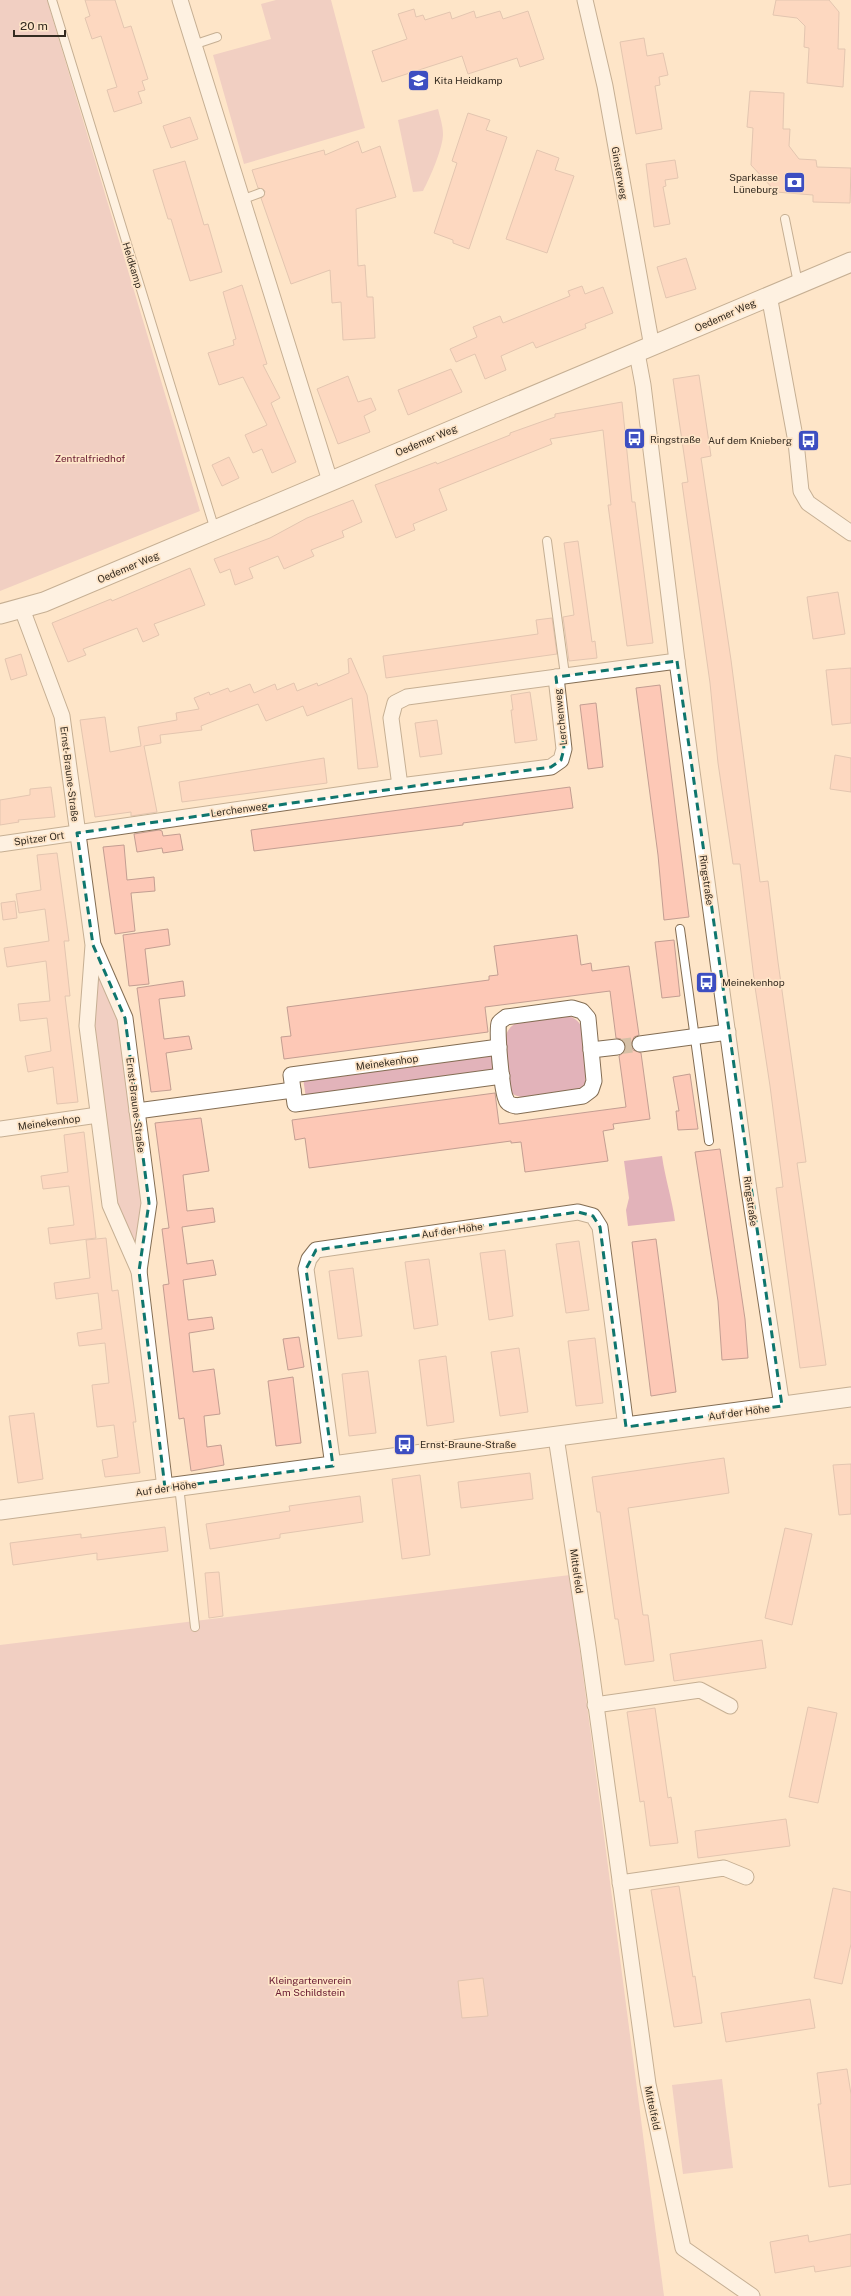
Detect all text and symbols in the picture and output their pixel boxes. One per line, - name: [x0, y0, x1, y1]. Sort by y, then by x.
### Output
- scale bar: [14, 12, 65, 38]
- text: 20 m: [20, 19, 48, 33]
- school or university icon: Kita Heidkamp: [406, 67, 432, 93]
- place label: Kita Heidkamp: [434, 74, 503, 86]
- street label: Ginsterweg: [609, 146, 631, 200]
- bank icon: Sparkasse Lüneburg: [781, 170, 807, 196]
- place label: Sparkasse Lüneburg: [729, 171, 778, 195]
- street label: Heidkamp: [120, 241, 146, 289]
- street label: Oedemer Weg: [692, 296, 758, 334]
- street label: Oedemer Weg: [393, 422, 459, 458]
- bus stop icon: Ringstraße: [622, 426, 648, 452]
- bus stop icon: Auf dem Knieberg: [795, 427, 821, 453]
- place label: Ringstraße: [650, 433, 701, 445]
- place label: Auf dem Knieberg: [708, 434, 792, 446]
- park label: Zentralfriedhof: [55, 452, 125, 464]
- street label: Oedemer Weg: [95, 549, 161, 585]
- street label: Lerchenweg: [551, 688, 569, 746]
- street label: Ernst-Braune-Straße: [58, 726, 82, 823]
- street label: Lerchenweg: [210, 799, 268, 819]
- street label: Spitzer Ort: [13, 829, 65, 847]
- street label: Ringstraße: [698, 854, 717, 906]
- bus stop icon: Meinekenhop: [694, 969, 720, 995]
- place label: Meinekenhop: [722, 976, 785, 988]
- street label: Meinekenhop: [355, 1052, 419, 1072]
- street label: Ernst-Braune-Straße: [124, 1057, 148, 1154]
- street label: Meinekenhop: [17, 1112, 81, 1132]
- street label: Ringstraße: [742, 1175, 761, 1227]
- street label: Auf der Höhe: [421, 1220, 484, 1240]
- street label: Auf der Höhe: [708, 1402, 771, 1422]
- bus stop icon: Ernst-Braune-Straße: [391, 1431, 417, 1457]
- place label: Ernst-Braune-Straße: [420, 1438, 517, 1450]
- street label: Auf der Höhe: [135, 1478, 198, 1498]
- street label: Mittelfeld: [568, 1548, 586, 1594]
- park label: Kleingartenverein Am Schildstein: [269, 1974, 351, 1998]
- street label: Mittelfeld: [642, 2085, 664, 2131]

